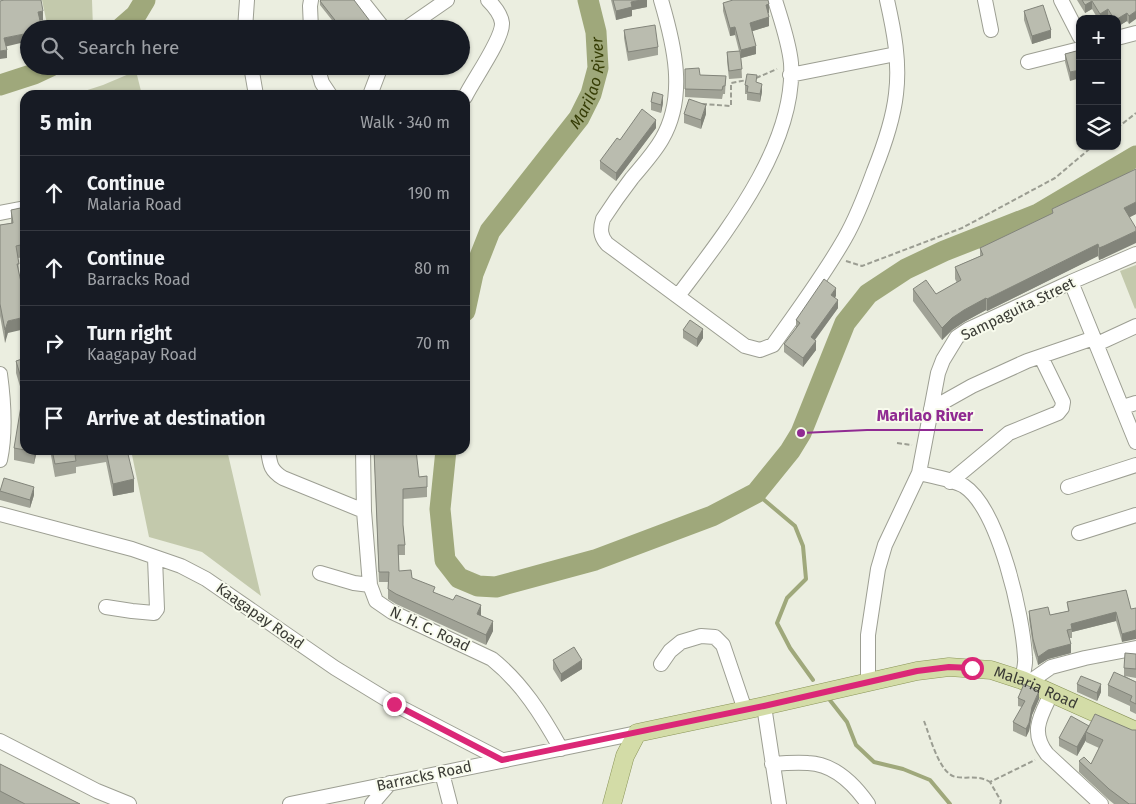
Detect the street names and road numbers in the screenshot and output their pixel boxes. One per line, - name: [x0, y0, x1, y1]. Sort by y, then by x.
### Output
- street label: Sampaguita Street: [958, 273, 1079, 344]
- street label: Kaagapay Road: [213, 579, 307, 653]
- street label: N. H. C. Road: [387, 603, 473, 655]
- street label: Malaria Road: [992, 663, 1081, 713]
- street label: Barracks Road: [375, 757, 473, 795]

